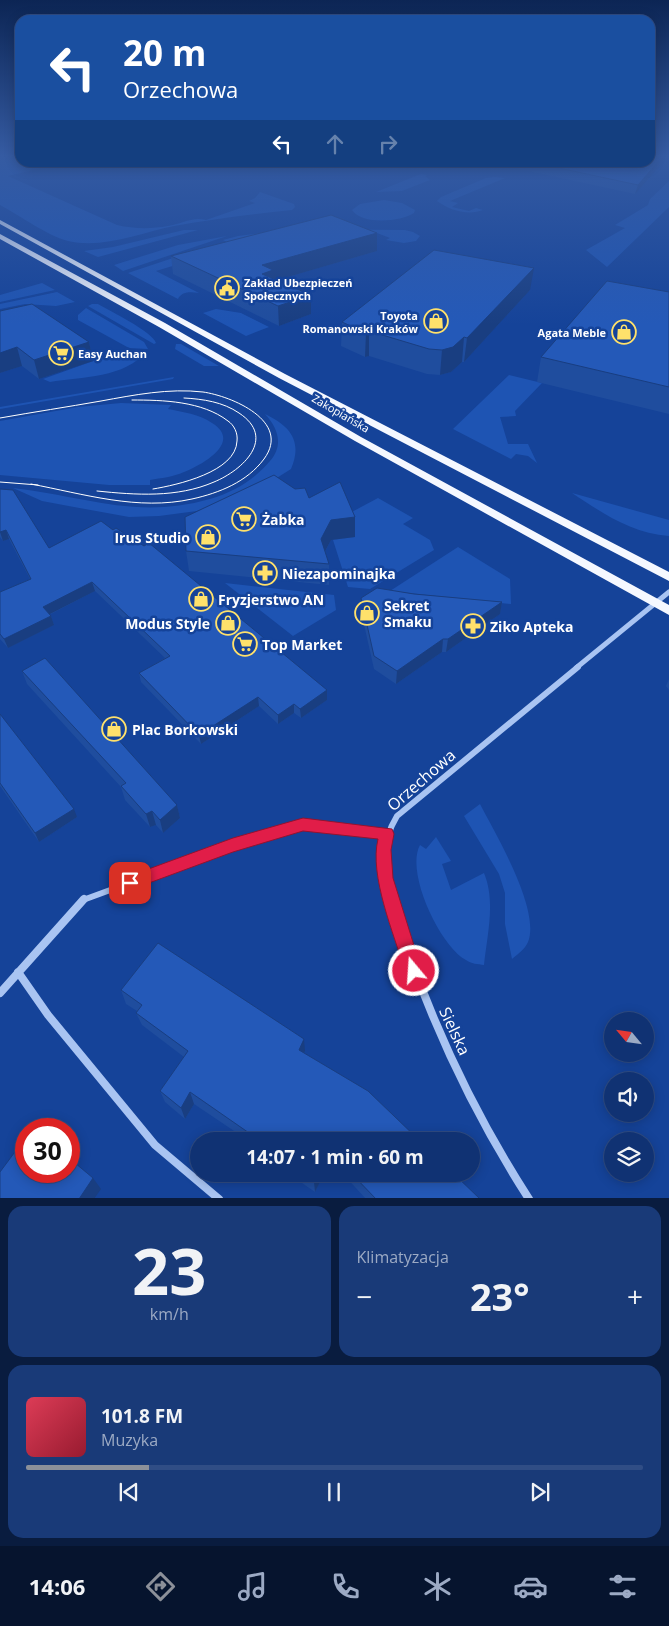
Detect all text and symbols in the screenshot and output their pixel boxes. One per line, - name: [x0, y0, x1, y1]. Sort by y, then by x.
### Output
- text: 20 m: [123, 29, 206, 76]
- icon: left: [40, 35, 105, 100]
- text: Orzechowa: [123, 74, 238, 104]
- icon: left: [268, 130, 296, 158]
- icon: ahead: [321, 130, 349, 158]
- icon: right: [374, 130, 402, 158]
- public building icon: Zakład Ubezpieczeń Społecznych: [214, 275, 240, 301]
- place label: Zakład Ubezpieczeń Społecznych: [244, 275, 352, 303]
- place label: Toyota Romanowski Kraków: [303, 308, 419, 336]
- shop icon: Toyota Romanowski Kraków: [423, 308, 449, 334]
- shop icon: Agata Meble: [611, 319, 637, 345]
- place label: Agata Meble: [538, 325, 606, 340]
- supermarket icon: Easy Auchan: [48, 340, 74, 366]
- place label: Easy Auchan: [78, 346, 147, 361]
- street label: Zakopiańska: [309, 390, 373, 436]
- supermarket icon: Żabka: [231, 506, 257, 532]
- place label: Żabka: [262, 510, 305, 529]
- shop icon: Irus Studio: [195, 524, 221, 550]
- place label: Irus Studio: [114, 528, 190, 547]
- pharmacy icon: Niezapominajka: [252, 560, 278, 586]
- place label: Niezapominajka: [282, 564, 396, 583]
- shop icon: Fryzjerstwo AN: [188, 586, 214, 612]
- place label: Fryzjerstwo AN: [218, 590, 324, 609]
- place label: Sekret Smaku: [384, 596, 432, 631]
- shop icon: Sekret Smaku: [354, 600, 380, 626]
- shop icon: Modus Style: [215, 610, 241, 636]
- pharmacy icon: Ziko Apteka: [460, 613, 486, 639]
- place label: Modus Style: [125, 614, 210, 633]
- place label: Ziko Apteka: [490, 617, 573, 636]
- supermarket icon: Top Market: [232, 631, 258, 657]
- place label: Top Market: [262, 635, 342, 654]
- shop icon: Plac Borkowski: [101, 716, 127, 742]
- place label: Plac Borkowski: [132, 720, 238, 739]
- street label: Orzechowa: [382, 744, 460, 816]
- pin: [109, 862, 151, 904]
- icon: arrive: [116, 869, 144, 897]
- position arrow: [387, 944, 439, 996]
- street label: Sielska: [434, 1003, 476, 1059]
- north arrow: [604, 1012, 654, 1062]
- map controls: [604, 1012, 654, 1182]
- button: sound: [604, 1072, 654, 1122]
- speed limit sign: 30: [15, 1118, 80, 1183]
- button: layers: [604, 1132, 654, 1182]
- text: 14:07 · 1 min · 60 m: [246, 1144, 424, 1170]
- text: 23: [132, 1226, 206, 1314]
- text: Klimatyzacja: [357, 1246, 449, 1268]
- text: 23°: [470, 1270, 530, 1322]
- text: −: [357, 1277, 373, 1315]
- text: +: [627, 1277, 643, 1315]
- text: km/h: [150, 1303, 189, 1325]
- text: 101.8 FM: [101, 1403, 183, 1429]
- text: Muzyka: [101, 1429, 158, 1451]
- icon: previous: [115, 1478, 143, 1506]
- icon: pause: [320, 1478, 348, 1506]
- icon: next: [526, 1478, 554, 1506]
- icon: directions: [143, 1569, 178, 1604]
- icon: music: [235, 1569, 270, 1604]
- icon: phone: [328, 1569, 363, 1604]
- icon: climate: [420, 1569, 455, 1604]
- icon: car: [513, 1569, 548, 1604]
- icon: filters: [605, 1569, 640, 1604]
- text: 14:06: [29, 1571, 85, 1601]

